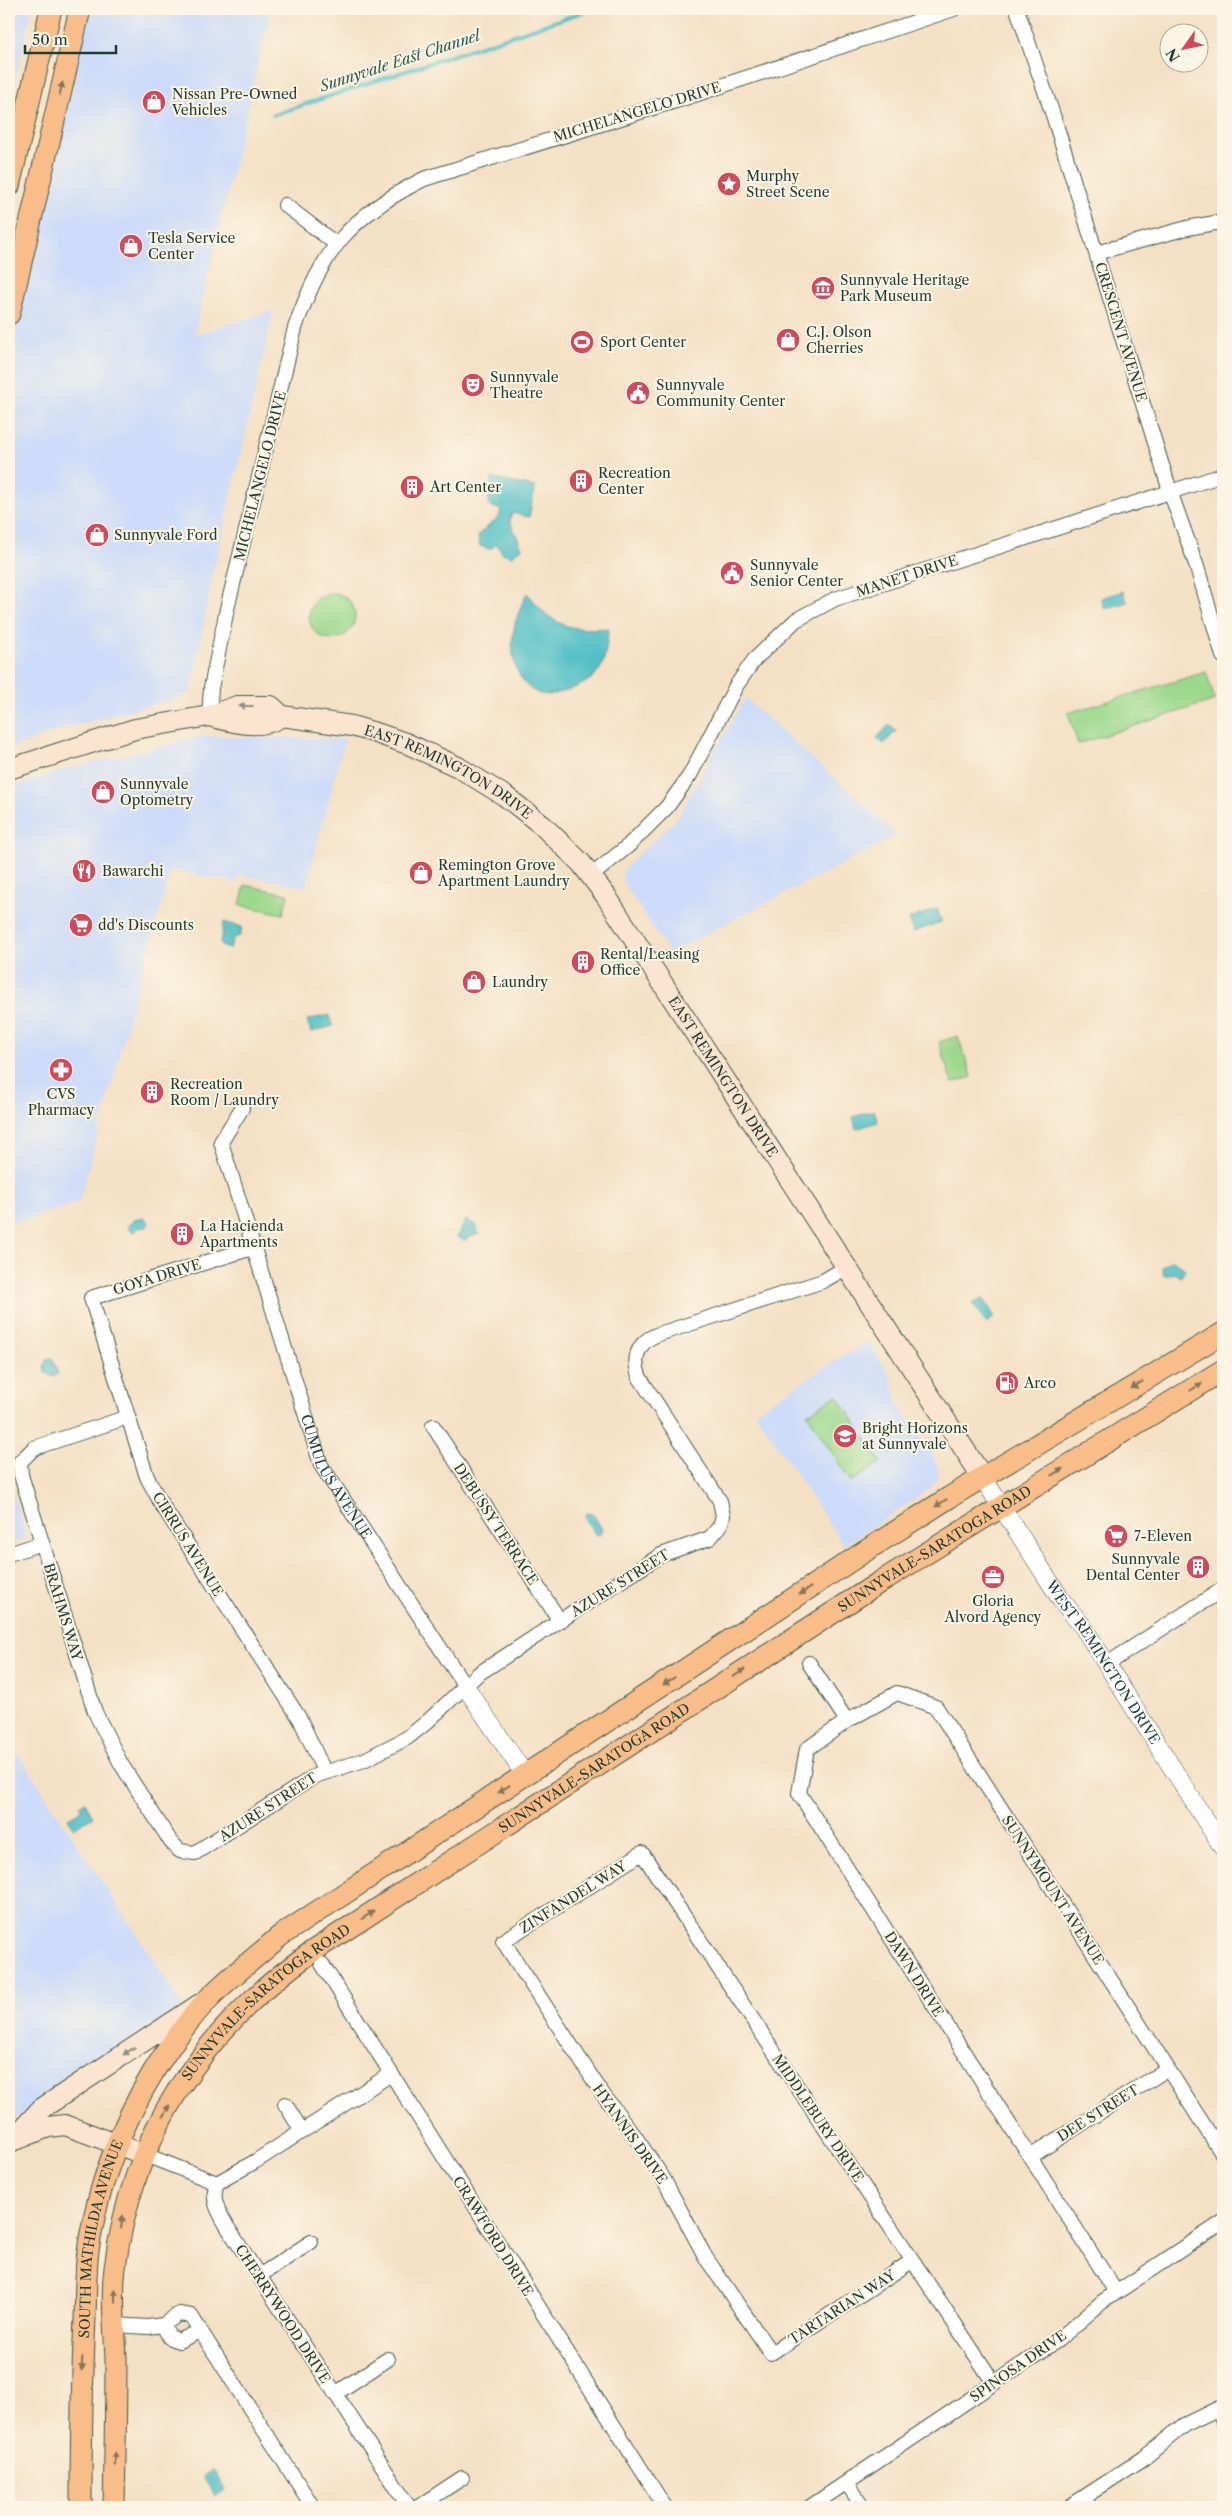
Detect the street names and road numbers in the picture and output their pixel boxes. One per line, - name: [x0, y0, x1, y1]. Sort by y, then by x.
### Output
- street label: MICHELANGELO DRIVE: [551, 78, 723, 146]
- street label: CRESCENT AVENUE: [1091, 260, 1151, 404]
- street label: MICHELANGELO DRIVE: [230, 389, 290, 563]
- street label: MANET DRIVE: [854, 551, 960, 601]
- street label: EAST REMINGTON DRIVE: [362, 721, 536, 823]
- street label: EAST REMINGTON DRIVE: [664, 993, 782, 1161]
- street label: GOYA DRIVE: [111, 1255, 203, 1299]
- street label: CUMULUS AVENUE: [297, 1412, 376, 1542]
- street label: DEBUSSY TERRACE: [450, 1460, 542, 1588]
- street label: SUNNYVALE-SARATOGA ROAD: [834, 1482, 1035, 1616]
- street label: CIRRUS AVENUE: [149, 1488, 227, 1600]
- street label: AZURE STREET: [566, 1545, 673, 1621]
- street label: BRAHMS WAY: [40, 1561, 87, 1664]
- street label: WEST REMINGTON DRIVE: [1042, 1576, 1164, 1747]
- street label: SUNNYVALE-SARATOGA ROAD: [495, 1699, 693, 1837]
- street label: AZURE STREET: [215, 1768, 321, 1846]
- street label: SUNNYMOUNT AVENUE: [998, 1812, 1108, 1968]
- street label: ZINFANDEL WAY: [516, 1856, 631, 1937]
- street label: SUNNYVALE-SARATOGA ROAD: [178, 1920, 354, 2084]
- street label: DAWN DRIVE: [881, 1928, 947, 2020]
- street label: MIDDLEBURY DRIVE: [768, 2051, 868, 2185]
- street label: HYANNIS DRIVE: [589, 2080, 671, 2188]
- street label: DEE STREET: [1054, 2080, 1143, 2145]
- street label: SOUTH MATHILDA AVENUE: [75, 2137, 127, 2339]
- street label: CRAWFORD DRIVE: [449, 2173, 537, 2299]
- street label: CHERRYWOOD DRIVE: [231, 2241, 335, 2387]
- street label: TARTARIAN WAY: [785, 2265, 900, 2348]
- street label: SPINOSA DRIVE: [966, 2326, 1070, 2406]

